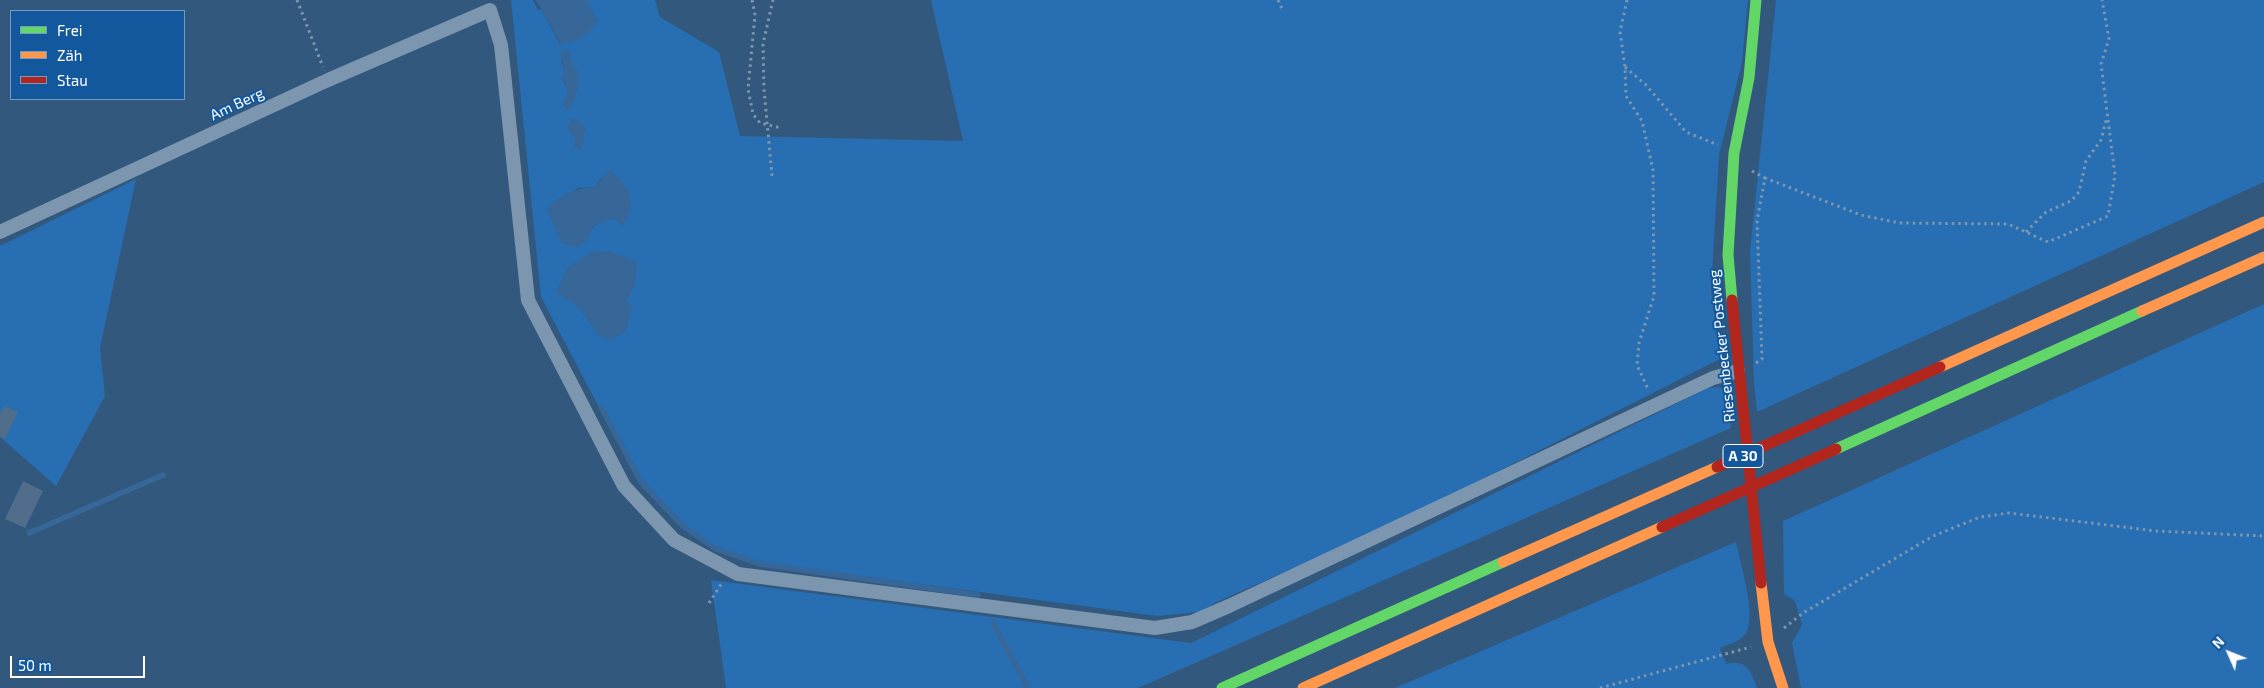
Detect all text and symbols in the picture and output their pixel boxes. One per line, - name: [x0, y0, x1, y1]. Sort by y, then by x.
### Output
- legend: [10, 10, 185, 100]
- text: Frei: [57, 21, 82, 39]
- text: Zäh: [57, 46, 82, 64]
- text: Stau: [57, 71, 88, 89]
- street label: Am Berg: [207, 84, 267, 124]
- street label: Riesenbecker Postweg: [1705, 269, 1739, 423]
- road number: A 30: [1723, 444, 1763, 468]
- north arrow: [2204, 628, 2254, 678]
- text: N: [2208, 633, 2227, 652]
- scale bar: [12, 646, 148, 678]
- text: 50 m: [18, 656, 52, 674]

